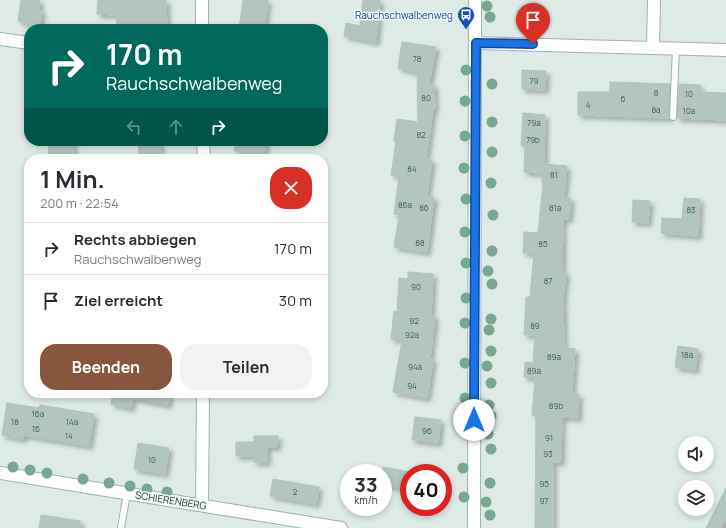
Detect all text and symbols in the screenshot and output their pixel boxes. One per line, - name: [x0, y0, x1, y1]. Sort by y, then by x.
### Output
- pin: [516, 3, 550, 44]
- bus stop icon: Rauchschwalbenweg: [456, 5, 476, 30]
- place label: Rauchschwalbenweg: [355, 8, 453, 22]
- icon: arrive: [522, 9, 544, 31]
- text: 170 m: [106, 35, 182, 73]
- icon: right: [40, 40, 92, 92]
- house number: 78: [413, 53, 422, 64]
- text: Rauchschwalbenweg: [106, 71, 283, 95]
- house number: 79: [530, 75, 539, 86]
- house number: 8: [654, 87, 659, 98]
- house number: 10: [685, 88, 693, 99]
- house number: 80: [421, 92, 431, 103]
- house number: 6: [621, 93, 626, 104]
- house number: 4: [586, 99, 591, 110]
- house number: 8a: [651, 104, 661, 115]
- house number: 10a: [683, 105, 695, 116]
- icon: left: [123, 116, 145, 138]
- icon: ahead: [165, 116, 187, 138]
- icon: right: [207, 116, 229, 138]
- house number: 79a: [527, 117, 541, 128]
- house number: 82: [416, 129, 426, 140]
- house number: 79b: [526, 134, 540, 145]
- text: 1 Min.: [40, 162, 105, 195]
- house number: 84: [407, 163, 417, 174]
- button: close: [270, 167, 312, 209]
- house number: 81: [550, 169, 558, 180]
- text: 200 m · 22:54: [40, 194, 119, 212]
- house number: 86a: [398, 199, 412, 210]
- house number: 86: [419, 202, 429, 213]
- house number: 81a: [549, 202, 561, 213]
- house number: 83: [686, 204, 696, 215]
- text: Rechts abbiegen: [74, 229, 196, 250]
- house number: 88: [415, 237, 425, 248]
- icon: right: [40, 238, 62, 260]
- text: 170 m: [274, 238, 312, 259]
- house number: 85: [538, 238, 548, 249]
- text: Rauchschwalbenweg: [74, 250, 201, 268]
- house number: 87: [544, 275, 552, 286]
- house number: 90: [411, 281, 421, 292]
- icon: arrive: [40, 290, 62, 312]
- text: Ziel erreicht: [74, 290, 163, 311]
- text: 30 m: [279, 290, 312, 311]
- house number: 92: [409, 315, 419, 326]
- house number: 89: [530, 320, 540, 331]
- house number: 92a: [405, 329, 419, 340]
- button: Beenden: [40, 344, 172, 390]
- button: Teilen: [180, 344, 312, 390]
- house number: 18a: [681, 349, 693, 360]
- house number: 89a: [547, 351, 561, 362]
- house number: 94a: [408, 361, 422, 372]
- house number: 89a: [527, 365, 541, 376]
- house number: 94: [407, 380, 417, 391]
- position arrow: [453, 399, 495, 441]
- house number: 89b: [549, 400, 563, 411]
- house number: 16a: [32, 408, 44, 419]
- house number: 18: [11, 416, 19, 427]
- house number: 14a: [66, 416, 78, 427]
- house number: 16: [32, 423, 40, 434]
- house number: 96: [422, 425, 432, 436]
- house number: 14: [65, 430, 73, 441]
- house number: 91: [545, 432, 553, 443]
- map controls: [678, 436, 714, 516]
- button: sound: [678, 436, 714, 472]
- house number: 93: [543, 448, 553, 459]
- house number: 10: [148, 454, 156, 465]
- speed limit sign: 40: [400, 464, 452, 516]
- text: 33: [354, 471, 378, 498]
- house number: 95: [539, 478, 549, 489]
- button: layers: [678, 480, 714, 516]
- house number: 2: [293, 486, 298, 497]
- street label: SCHIERENBERG: [134, 487, 208, 513]
- text: km/h: [354, 493, 378, 507]
- house number: 97: [540, 495, 548, 506]

